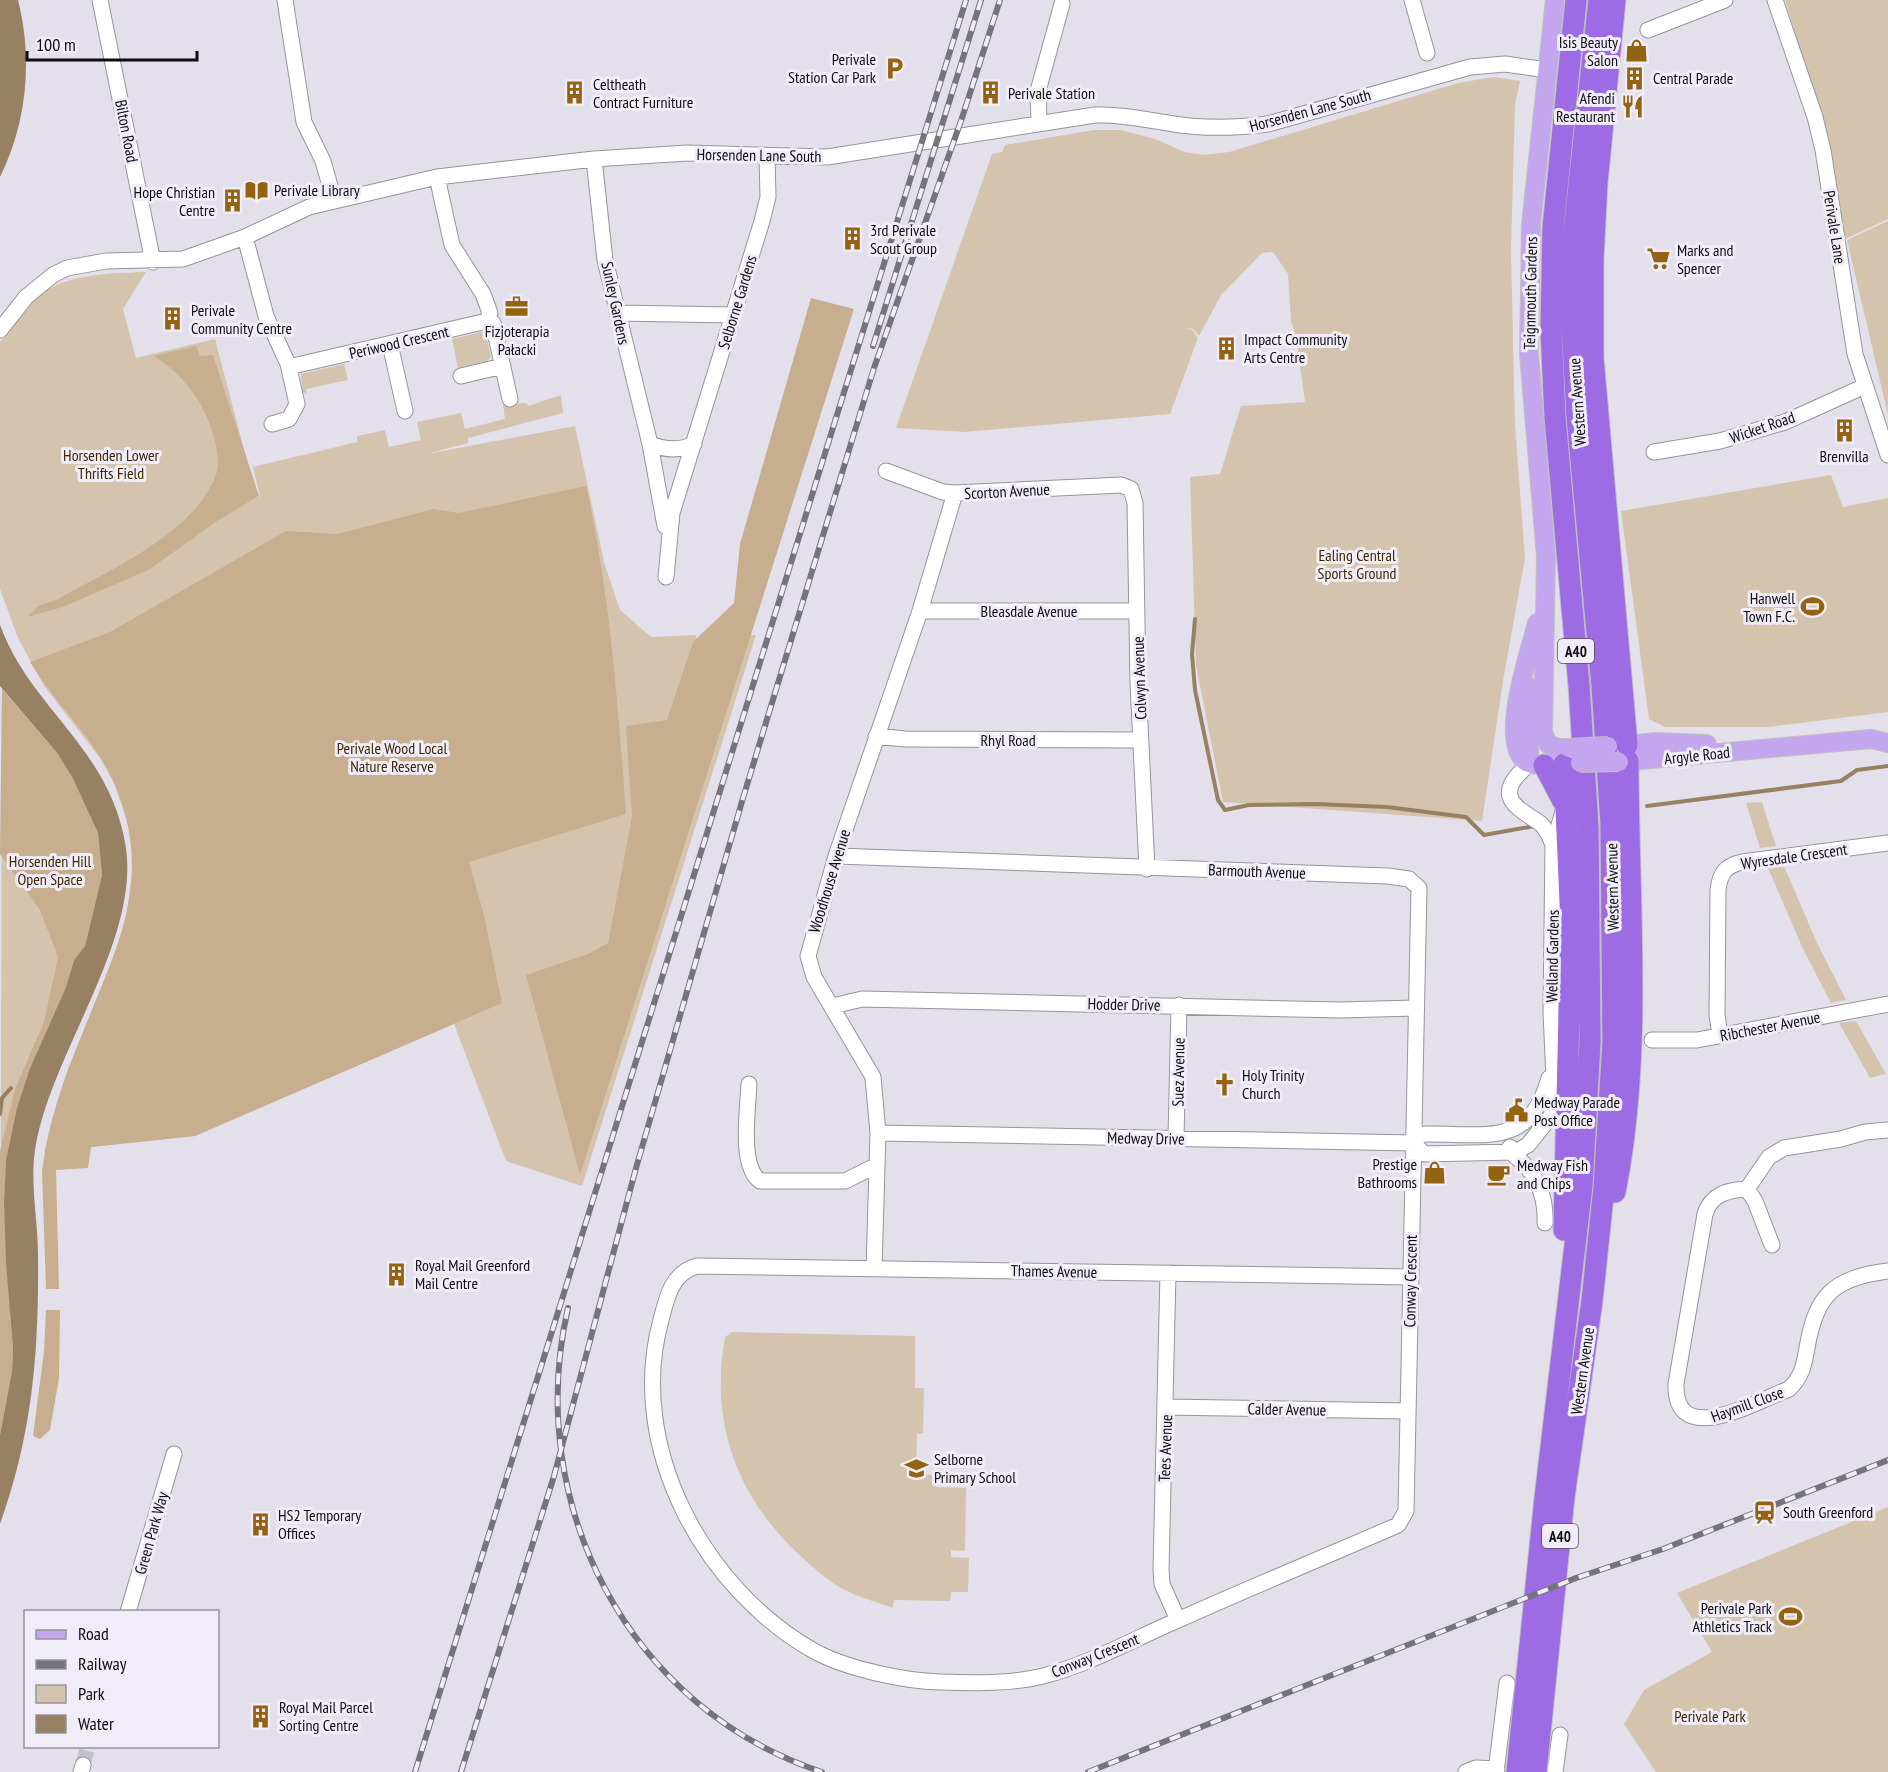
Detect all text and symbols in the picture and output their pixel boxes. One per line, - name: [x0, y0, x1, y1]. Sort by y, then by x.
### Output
- scale bar: [27, 24, 196, 62]
- place label: Isis Beauty Salon: [1559, 32, 1618, 70]
- text: 100 m: [36, 33, 76, 56]
- shop icon: Isis Beauty Salon: [1623, 38, 1649, 64]
- place label: Perivale Station Car Park: [788, 49, 877, 87]
- parking icon: Perivale Station Car Park: [881, 55, 907, 81]
- building icon: Central Parade: [1622, 65, 1648, 91]
- place label: Central Parade: [1653, 68, 1733, 88]
- place label: Celtheath Contract Furniture: [593, 74, 693, 112]
- building icon: Celtheath Contract Furniture: [562, 80, 588, 106]
- building icon: Perivale Station: [977, 80, 1003, 106]
- place label: Perivale Station: [1008, 83, 1095, 103]
- street label: Horsenden Lane South: [1247, 84, 1373, 136]
- place label: Afendi Restaurant: [1556, 88, 1616, 126]
- restaurant icon: Afendi Restaurant: [1620, 94, 1646, 120]
- street label: Bilton Road: [111, 98, 143, 164]
- street label: Horsenden Lane South: [696, 144, 822, 166]
- library icon: Perivale Library: [243, 177, 269, 203]
- place label: Perivale Library: [274, 180, 360, 200]
- place label: Hope Christian Centre: [134, 182, 215, 220]
- building icon: Hope Christian Centre: [220, 188, 246, 214]
- street label: Perivale Lane: [1819, 189, 1851, 265]
- place label: 3rd Perivale Scout Group: [870, 220, 937, 258]
- building icon: 3rd Perivale Scout Group: [839, 226, 865, 252]
- street label: Teignmouth Gardens: [1519, 236, 1541, 350]
- place label: Marks and Spencer: [1677, 240, 1733, 278]
- supermarket icon: Marks and Spencer: [1646, 246, 1672, 272]
- street label: Selborne Gardens: [713, 253, 761, 351]
- street label: Sunley Gardens: [597, 260, 635, 346]
- office icon: Fizjoterapia Pałacki: [504, 293, 530, 319]
- place label: Perivale Community Centre: [191, 300, 292, 338]
- building icon: Perivale Community Centre: [160, 306, 186, 332]
- street label: Periwood Crescent: [347, 321, 451, 363]
- place label: Fizjoterapia Pałacki: [485, 321, 549, 359]
- place label: Impact Community Arts Centre: [1244, 329, 1347, 367]
- building icon: Impact Community Arts Centre: [1213, 335, 1239, 361]
- street label: Western Avenue: [1564, 357, 1590, 447]
- street label: Wicket Road: [1727, 407, 1797, 447]
- building icon: Brenvilla: [1831, 418, 1857, 444]
- park label: Horsenden Lower Thrifts Field: [63, 445, 160, 483]
- place label: Brenvilla: [1819, 446, 1869, 466]
- street label: Scorton Avenue: [964, 479, 1050, 503]
- park label: Ealing Central Sports Ground: [1318, 545, 1396, 583]
- place label: Hanwell Town F.C.: [1743, 588, 1795, 626]
- sports icon: Hanwell Town F.C.: [1800, 594, 1826, 620]
- street label: Bleasdale Avenue: [981, 601, 1077, 621]
- street label: Colwyn Avenue: [1128, 636, 1150, 720]
- road number: A40: [1558, 639, 1594, 663]
- street label: Rhyl Road: [980, 730, 1036, 750]
- park label: Perivale Wood Local Nature Reserve: [337, 738, 447, 776]
- street label: Argyle Road: [1663, 742, 1731, 768]
- street label: Woodhouse Avenue: [804, 827, 854, 935]
- street label: Wyresdale Crescent: [1740, 839, 1849, 873]
- street label: Western Avenue: [1601, 843, 1623, 931]
- park label: Horsenden Hill Open Space: [9, 851, 91, 889]
- street label: Barmouth Avenue: [1208, 859, 1306, 883]
- street label: Welland Gardens: [1541, 910, 1563, 1002]
- street label: Hodder Drive: [1087, 993, 1161, 1015]
- street label: Ribchester Avenue: [1718, 1006, 1822, 1046]
- street label: Suez Avenue: [1167, 1037, 1189, 1107]
- place label: Holy Trinity Church: [1242, 1065, 1304, 1103]
- church icon: Holy Trinity Church: [1211, 1071, 1237, 1097]
- place label: Medway Parade Post Office: [1534, 1092, 1620, 1130]
- public building icon: Medway Parade Post Office: [1503, 1098, 1529, 1124]
- street label: Medway Drive: [1107, 1127, 1185, 1149]
- place label: Prestige Bathrooms: [1358, 1154, 1417, 1192]
- place label: Medway Fish and Chips: [1517, 1155, 1588, 1193]
- shop icon: Prestige Bathrooms: [1422, 1160, 1448, 1186]
- cafe icon: Medway Fish and Chips: [1486, 1161, 1512, 1187]
- street label: Conway Crescent: [1399, 1234, 1421, 1327]
- place label: Royal Mail Greenford Mail Centre: [415, 1255, 530, 1293]
- street label: Thames Avenue: [1011, 1260, 1097, 1282]
- building icon: Royal Mail Greenford Mail Centre: [384, 1261, 410, 1287]
- street label: Western Avenue: [1566, 1326, 1598, 1416]
- street label: Haymill Close: [1708, 1382, 1786, 1426]
- street label: Calder Avenue: [1248, 1398, 1326, 1420]
- street label: Tees Avenue: [1154, 1414, 1176, 1482]
- place label: Selborne Primary School: [934, 1449, 1016, 1487]
- school or university icon: Selborne Primary School: [903, 1455, 929, 1481]
- street label: Green Park Way: [130, 1489, 172, 1577]
- station icon: South Greenford: [1752, 1499, 1778, 1525]
- place label: South Greenford: [1783, 1502, 1873, 1522]
- place label: HS2 Temporary Offices: [278, 1505, 361, 1543]
- building icon: HS2 Temporary Offices: [247, 1511, 273, 1537]
- road number: A40: [1542, 1524, 1578, 1548]
- place label: Perivale Park Athletics Track: [1692, 1598, 1773, 1636]
- sports icon: Perivale Park Athletics Track: [1777, 1604, 1803, 1630]
- legend: [24, 1610, 219, 1748]
- text: Road: [78, 1622, 109, 1645]
- street label: Conway Crescent: [1048, 1628, 1142, 1682]
- text: Railway: [78, 1652, 127, 1675]
- text: Park: [78, 1682, 105, 1705]
- place label: Royal Mail Parcel Sorting Centre: [279, 1697, 373, 1735]
- building icon: Royal Mail Parcel Sorting Centre: [248, 1703, 274, 1729]
- park label: Perivale Park: [1674, 1706, 1746, 1726]
- text: Water: [78, 1712, 114, 1735]

